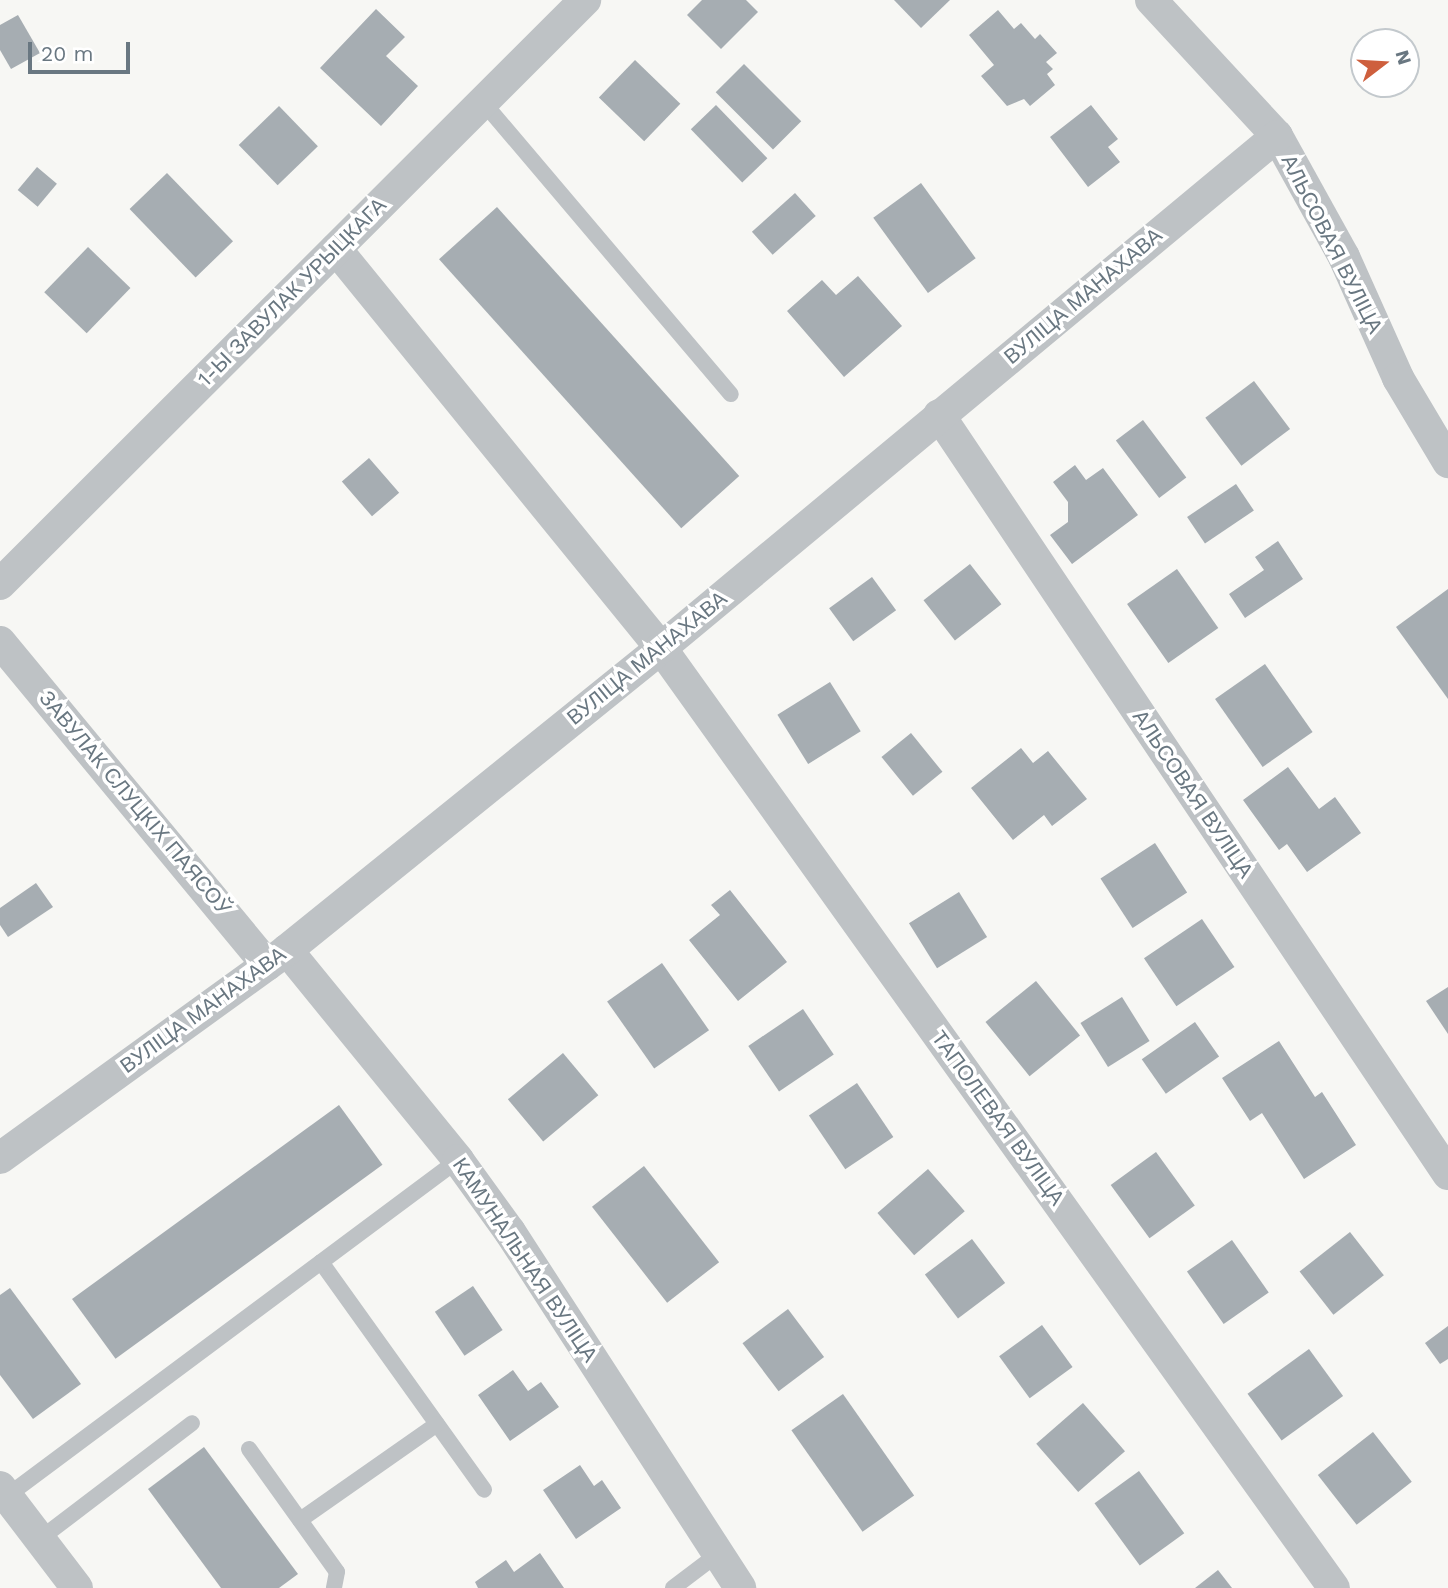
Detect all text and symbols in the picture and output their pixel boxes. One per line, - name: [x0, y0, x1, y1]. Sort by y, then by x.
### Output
- scale bar: [32, 28, 133, 72]
- north arrow: [1350, 28, 1420, 98]
- text: 20 m: [41, 41, 93, 66]
- text: N: [1391, 47, 1417, 67]
- street label: АЛЬСОВАЯ ВУЛІЦА: [1276, 150, 1388, 338]
- street label: 1-Ы ЗАВУЛАК УРЫЦКАГА: [193, 193, 391, 391]
- street label: ВУЛІЦА МАНАХАВА: [999, 223, 1167, 369]
- street label: ВУЛІЦА МАНАХАВА: [562, 586, 732, 730]
- street label: ЗАВУЛАК СЛУЦКІХ ПАЯСОЎ: [34, 686, 236, 920]
- street label: АЛЬСОВАЯ ВУЛІЦА: [1127, 705, 1259, 883]
- street label: ВУЛІЦА МАНАХАВА: [115, 942, 291, 1078]
- street label: ТАПОЛЕВАЯ ВУЛІЦА: [926, 1026, 1070, 1210]
- street label: КАМУНАЛЬНАЯ ВУЛІЦА: [447, 1153, 603, 1367]

